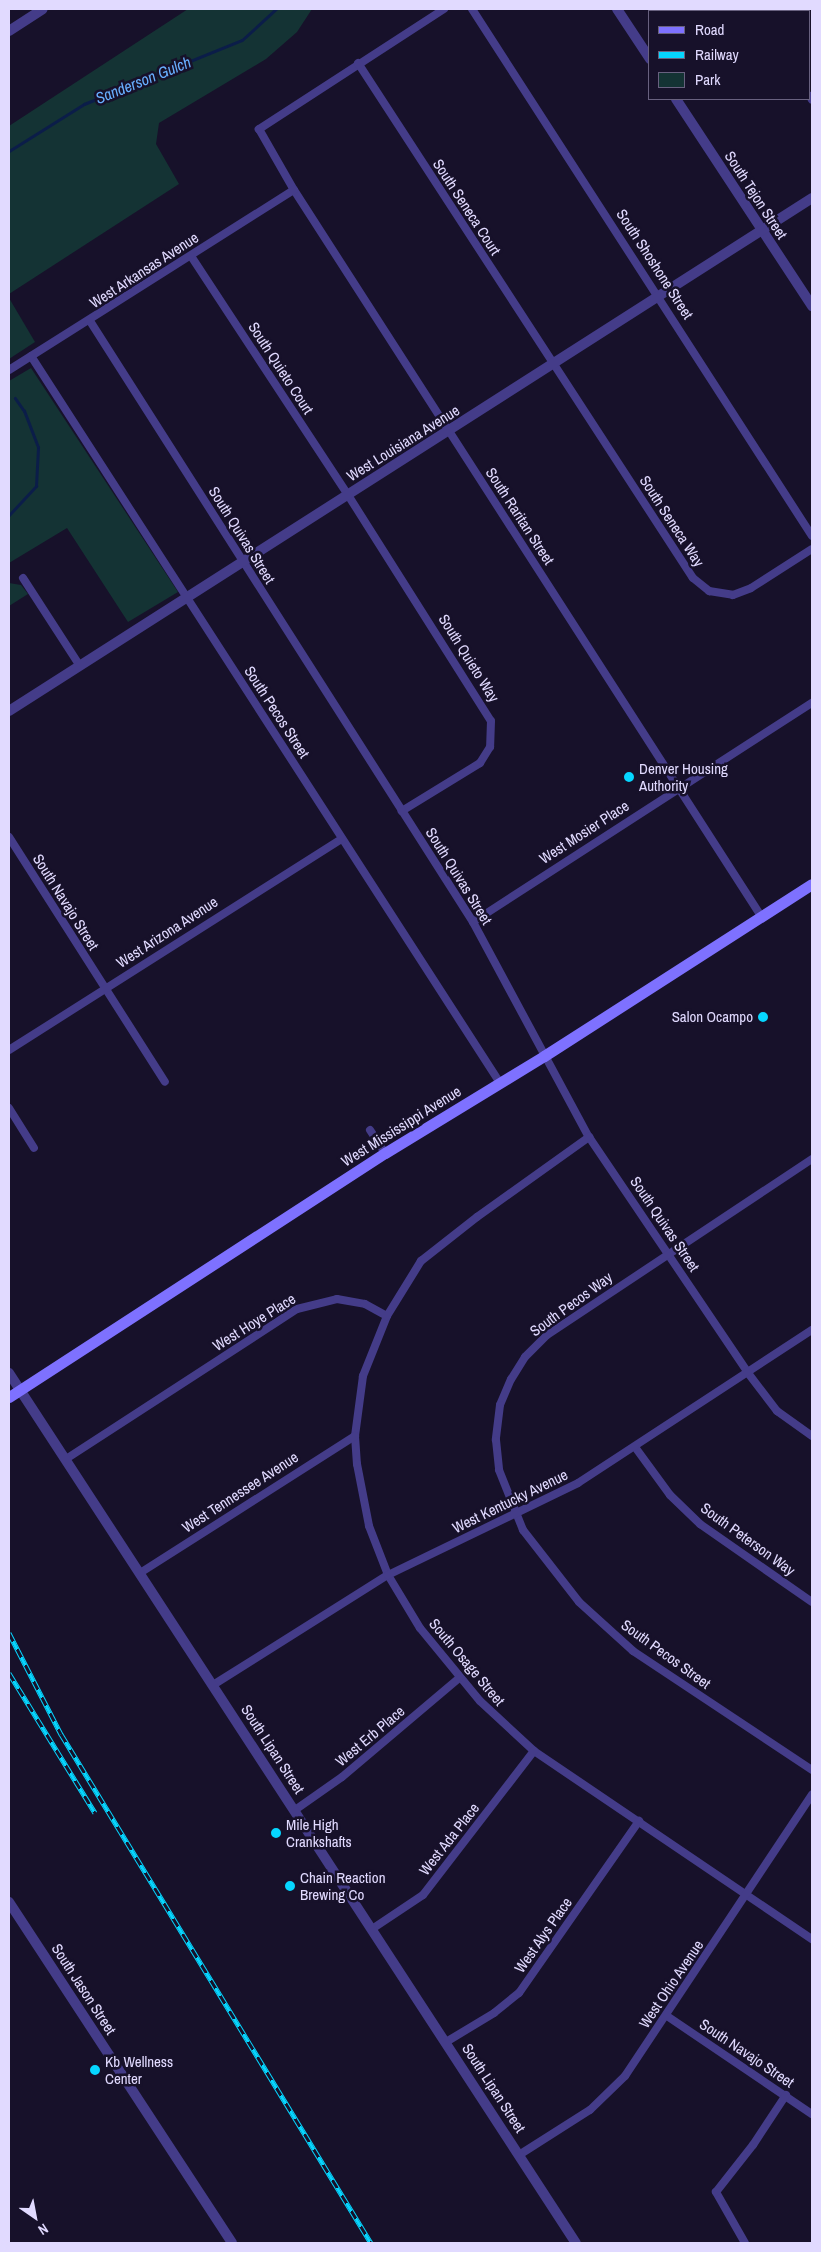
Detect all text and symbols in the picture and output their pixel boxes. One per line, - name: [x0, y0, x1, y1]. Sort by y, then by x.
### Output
- legend: [648, 10, 811, 100]
- text: Road: [695, 19, 724, 40]
- text: Railway: [695, 44, 739, 65]
- water label: Sanderson Gulch: [92, 52, 194, 108]
- text: Park: [695, 69, 720, 90]
- street label: South Tejon Street: [721, 148, 791, 242]
- street label: South Seneca Court: [429, 156, 505, 258]
- street label: South Shoshone Street: [613, 206, 697, 322]
- street label: West Arkansas Avenue: [86, 228, 202, 312]
- street label: South Quieto Court: [245, 319, 317, 417]
- street label: West Louisiana Avenue: [343, 401, 463, 485]
- street label: South Raritan Street: [482, 464, 558, 568]
- street label: South Seneca Way: [636, 472, 708, 570]
- street label: South Quivas Street: [205, 483, 279, 587]
- street label: South Quieto Way: [435, 611, 503, 705]
- street label: South Pecos Street: [241, 663, 313, 761]
- place label: Denver Housing Authority: [639, 759, 728, 794]
- marker: Denver Housing Authority: [623, 771, 635, 783]
- street label: West Mosier Place: [536, 796, 632, 868]
- street label: South Quivas Street: [422, 824, 496, 928]
- street label: South Navajo Street: [29, 851, 103, 953]
- street label: West Arizona Avenue: [112, 892, 222, 972]
- place label: Salon Ocampo: [672, 1008, 753, 1026]
- marker: Salon Ocampo: [757, 1011, 769, 1023]
- street label: West Mississippi Avenue: [338, 1082, 464, 1170]
- street label: South Quivas Street: [627, 1173, 703, 1275]
- street label: South Pecos Way: [526, 1268, 616, 1340]
- street label: West Hoye Place: [209, 1289, 299, 1355]
- street label: West Tennessee Avenue: [178, 1448, 302, 1536]
- street label: West Kentucky Avenue: [449, 1465, 571, 1537]
- street label: South Peterson Way: [697, 1499, 799, 1579]
- street label: South Osage Street: [425, 1615, 509, 1709]
- street label: South Pecos Street: [618, 1616, 714, 1692]
- street label: South Lipan Street: [238, 1701, 308, 1797]
- street label: West Erb Place: [332, 1702, 408, 1770]
- street label: West Ada Place: [415, 1799, 483, 1879]
- place label: Mile High Crankshafts: [286, 1815, 352, 1850]
- marker: Mile High Crankshafts: [270, 1827, 282, 1839]
- place label: Chain Reaction Brewing Co: [300, 1868, 385, 1903]
- marker: Chain Reaction Brewing Co: [284, 1880, 296, 1892]
- street label: West Alys Place: [510, 1894, 576, 1976]
- street label: West Ohio Avenue: [635, 1936, 707, 2032]
- street label: South Jason Street: [48, 1940, 120, 2038]
- street label: South Navajo Street: [696, 2015, 798, 2091]
- street label: South Lipan Street: [459, 2040, 529, 2136]
- place label: Kb Wellness Center: [105, 2052, 173, 2087]
- marker: Kb Wellness Center: [89, 2064, 101, 2076]
- north arrow: [10, 2192, 60, 2242]
- text: N: [35, 2220, 52, 2239]

